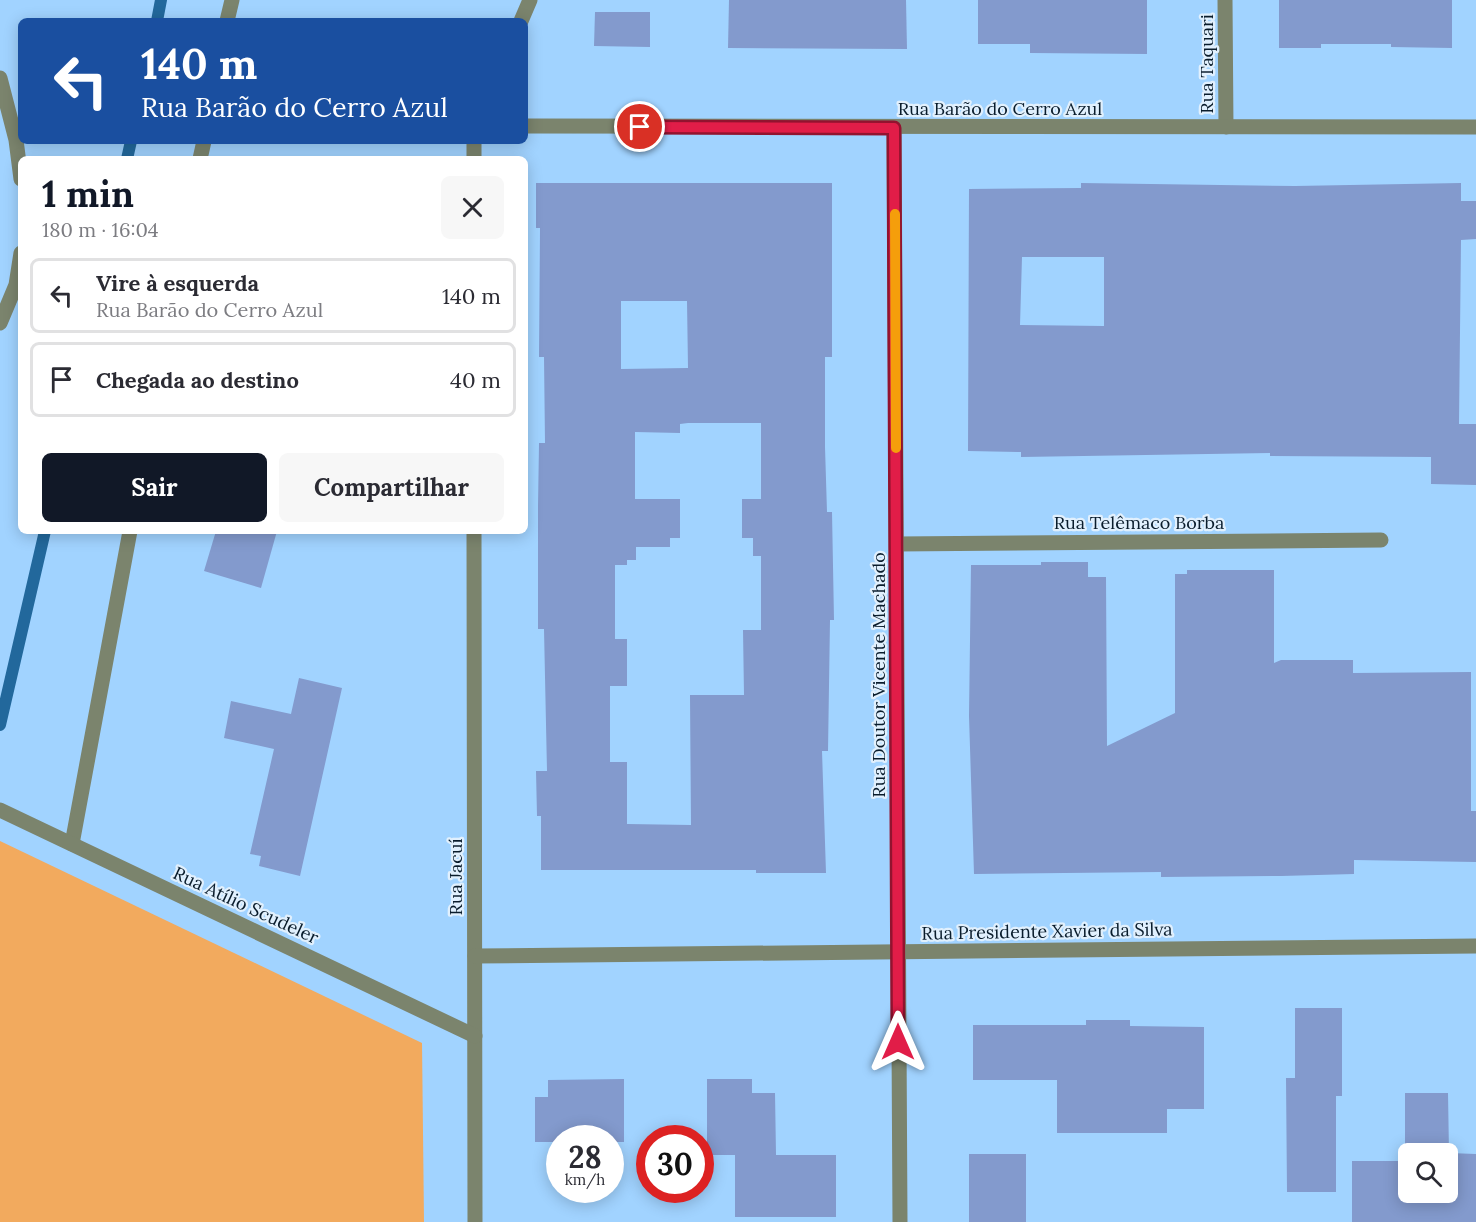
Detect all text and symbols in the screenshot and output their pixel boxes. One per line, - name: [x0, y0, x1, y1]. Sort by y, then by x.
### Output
- street label: Rua Taquari: [1195, 14, 1218, 114]
- text: 140 m: [141, 37, 257, 91]
- icon: left: [42, 42, 120, 120]
- text: Rua Barão do Cerro Azul: [141, 90, 448, 124]
- street label: Rua Barão do Cerro Azul: [898, 97, 1102, 120]
- pin: [614, 101, 665, 152]
- icon: arrive: [623, 110, 656, 143]
- text: 1 min: [42, 171, 134, 217]
- button: close: [441, 176, 504, 239]
- text: 180 m · 16:04: [42, 217, 159, 242]
- text: Vire à esquerda: [96, 269, 259, 297]
- icon: left: [45, 279, 78, 312]
- text: 140 m: [442, 282, 501, 310]
- text: Rua Barão do Cerro Azul: [96, 297, 323, 322]
- icon: arrive: [45, 363, 78, 396]
- text: Chegada ao destino: [96, 366, 299, 394]
- text: 40 m: [450, 366, 501, 394]
- button: Sair: [42, 453, 267, 522]
- button: Compartilhar: [279, 453, 504, 522]
- street label: Rua Telêmaco Borba: [1054, 511, 1224, 534]
- street label: Rua Doutor Vicente Machado: [867, 552, 890, 798]
- street label: Rua Jacuí: [444, 838, 467, 916]
- street label: Rua Atílio Scudeler: [170, 861, 323, 949]
- street label: Rua Presidente Xavier da Silva: [921, 917, 1173, 945]
- position arrow: [866, 1010, 930, 1074]
- speed limit sign: 30: [636, 1125, 714, 1203]
- text: 28: [568, 1138, 602, 1176]
- map controls: [1398, 1143, 1458, 1203]
- button: search: [1398, 1143, 1458, 1203]
- text: km/h: [565, 1170, 605, 1189]

